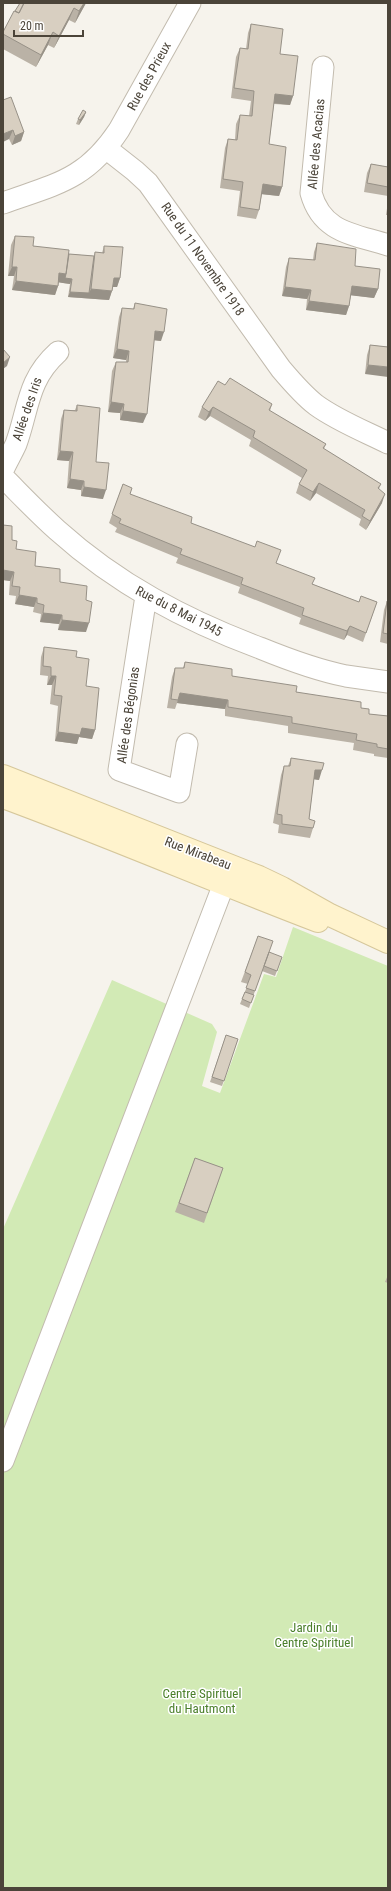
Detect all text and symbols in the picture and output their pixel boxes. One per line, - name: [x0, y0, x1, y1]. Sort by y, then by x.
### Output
- scale bar: [14, 12, 83, 38]
- text: 20 m: [20, 19, 44, 33]
- street label: Rue des Prieux: [124, 39, 174, 113]
- street label: Allée des Acacias: [305, 98, 327, 190]
- street label: Rue du 11 Novembre 1918: [158, 200, 248, 318]
- street label: Allée des Iris: [9, 375, 45, 443]
- street label: Rue du 8 Mai 1945: [133, 583, 225, 639]
- street label: Allée des Bégonias: [114, 666, 142, 764]
- street label: Rue Mirabeau: [163, 833, 233, 873]
- park label: Jardin du Centre Spirituel: [275, 1620, 353, 1650]
- park label: Centre Spirituel du Hautmont: [163, 1686, 241, 1716]

